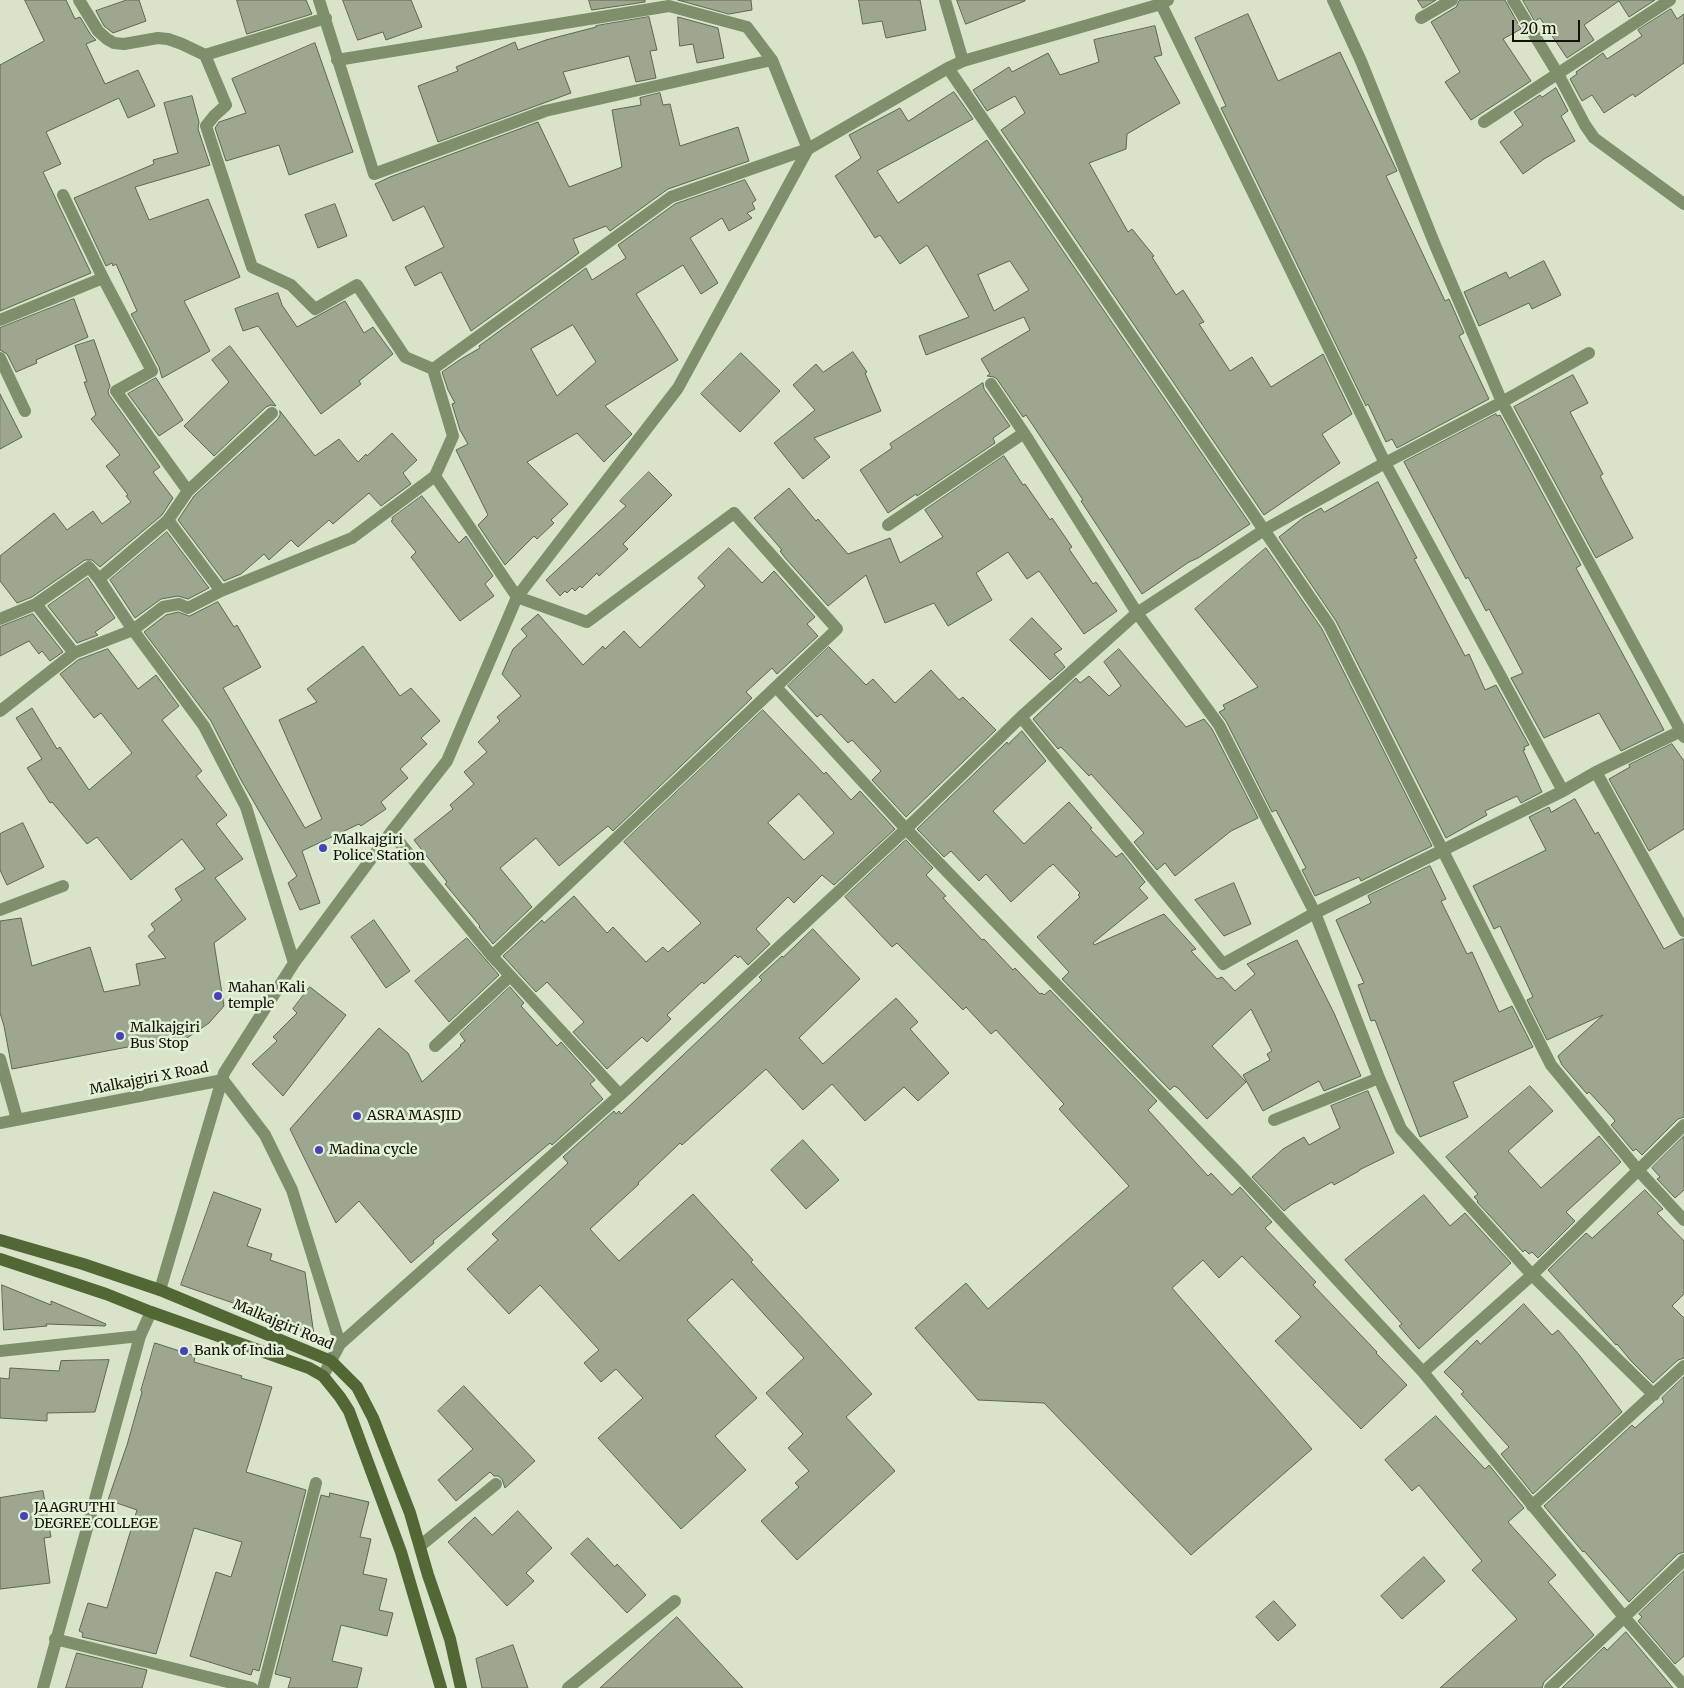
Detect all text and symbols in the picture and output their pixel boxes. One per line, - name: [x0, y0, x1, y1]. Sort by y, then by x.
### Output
- scale bar: [1514, 10, 1582, 42]
- text: 20 m: [1520, 19, 1557, 38]
- place label: Malkajgiri Police Station: [333, 832, 425, 864]
- marker: Malkajgiri Police Station: [317, 842, 329, 854]
- place label: Mahan Kali temple: [228, 980, 305, 1012]
- marker: Mahan Kali temple: [212, 990, 224, 1002]
- place label: Malkajgiri Bus Stop: [130, 1020, 200, 1052]
- marker: Malkajgiri Bus Stop: [114, 1030, 126, 1042]
- street label: Malkajgiri X Road: [88, 1059, 210, 1099]
- place label: ASRA MASJID: [367, 1108, 461, 1124]
- marker: ASRA MASJID: [351, 1110, 363, 1122]
- place label: Madina cycle: [329, 1142, 417, 1158]
- marker: Madina cycle: [313, 1144, 325, 1156]
- street label: Malkajgiri Road: [230, 1296, 336, 1354]
- place label: Bank of India: [194, 1343, 284, 1359]
- marker: Bank of India: [178, 1345, 190, 1357]
- place label: JAAGRUTHI DEGREE COLLEGE: [34, 1500, 158, 1532]
- marker: JAAGRUTHI DEGREE COLLEGE: [18, 1510, 30, 1522]

